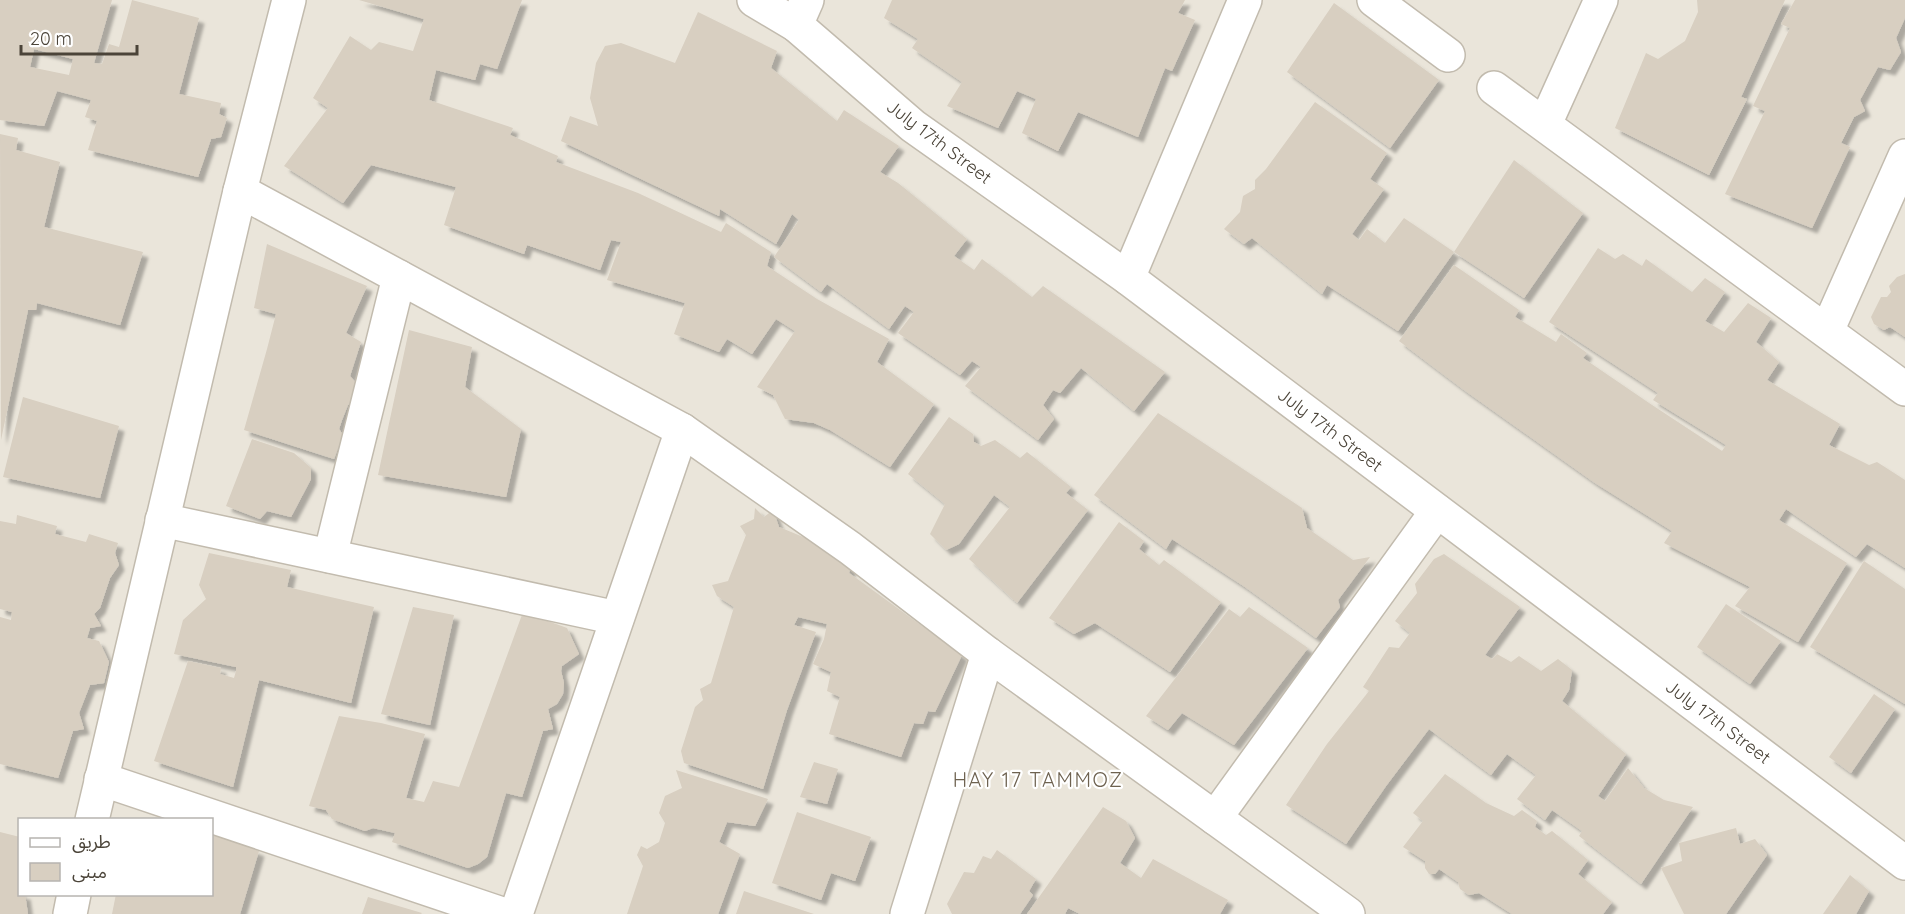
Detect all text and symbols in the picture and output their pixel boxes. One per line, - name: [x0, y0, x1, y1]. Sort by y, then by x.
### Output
- scale bar: [21, 18, 136, 56]
- text: 20 m: [30, 27, 72, 50]
- street label: July 17th Street: [882, 95, 996, 189]
- street label: July 17th Street: [1273, 383, 1387, 477]
- street label: July 17th Street: [1661, 675, 1775, 769]
- district label: HAY 17 TAMMOZ: [953, 767, 1123, 792]
- legend: [18, 818, 213, 896]
- text: طريق: [72, 830, 111, 853]
- text: مبنى: [72, 860, 107, 883]

